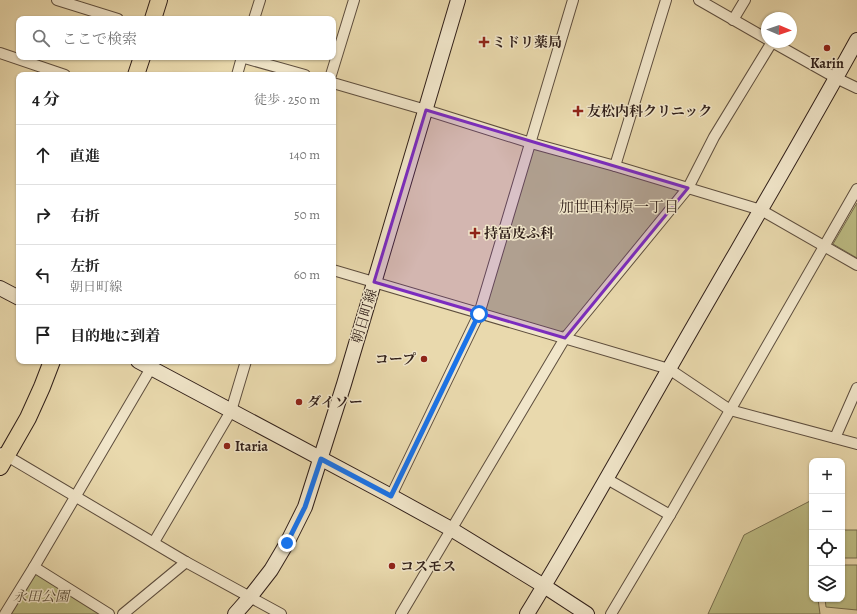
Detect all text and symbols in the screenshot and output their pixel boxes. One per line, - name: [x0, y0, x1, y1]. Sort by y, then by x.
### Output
- north arrow: [761, 12, 797, 48]
- search box: [16, 16, 336, 60]
- icon: search: [30, 27, 52, 49]
- text: ここで検索: [62, 29, 137, 49]
- place label: ミドリ薬局: [492, 33, 562, 52]
- marker: ミドリ薬局: [479, 37, 489, 47]
- marker: Karin: [822, 43, 832, 53]
- place label: Karin: [810, 54, 844, 73]
- text: 4 分: [32, 88, 60, 111]
- text: 徒歩 · 250 m: [254, 91, 320, 108]
- place label: 友松内科クリニック: [587, 102, 712, 121]
- marker: 友松内科クリニック: [572, 105, 584, 117]
- icon: ahead: [32, 144, 54, 166]
- text: 直進: [70, 146, 100, 166]
- text: 140 m: [289, 146, 320, 163]
- district label: 加世田村原一丁目: [559, 197, 679, 217]
- icon: right: [32, 204, 54, 226]
- text: 右折: [70, 206, 100, 226]
- text: 50 m: [294, 206, 320, 223]
- place label: 持冨皮ふ科: [484, 224, 555, 243]
- marker: 持冨皮ふ科: [469, 227, 481, 239]
- text: 左折: [70, 256, 100, 276]
- icon: left: [32, 264, 54, 286]
- text: 60 m: [294, 266, 320, 283]
- text: 朝日町線: [70, 278, 122, 295]
- street label: 朝日町線: [347, 287, 382, 346]
- route start: [470, 305, 488, 323]
- icon: arrive: [32, 324, 54, 346]
- text: 目的地に到着: [70, 326, 160, 346]
- place label: コープ: [375, 350, 416, 369]
- marker: コープ: [419, 354, 429, 364]
- place label: ダイソー: [307, 393, 363, 412]
- marker: ダイソー: [294, 397, 304, 407]
- place label: Itaria: [235, 437, 268, 456]
- marker: Itaria: [222, 441, 232, 451]
- map controls: [809, 458, 845, 602]
- button: +: [809, 458, 845, 494]
- button: −: [809, 494, 845, 530]
- button: locate: [809, 530, 845, 566]
- route end: [278, 534, 296, 552]
- place label: コスモス: [400, 557, 456, 576]
- marker: コスモス: [387, 561, 397, 571]
- button: layers: [809, 566, 845, 602]
- park label: 永田公園: [13, 587, 71, 606]

